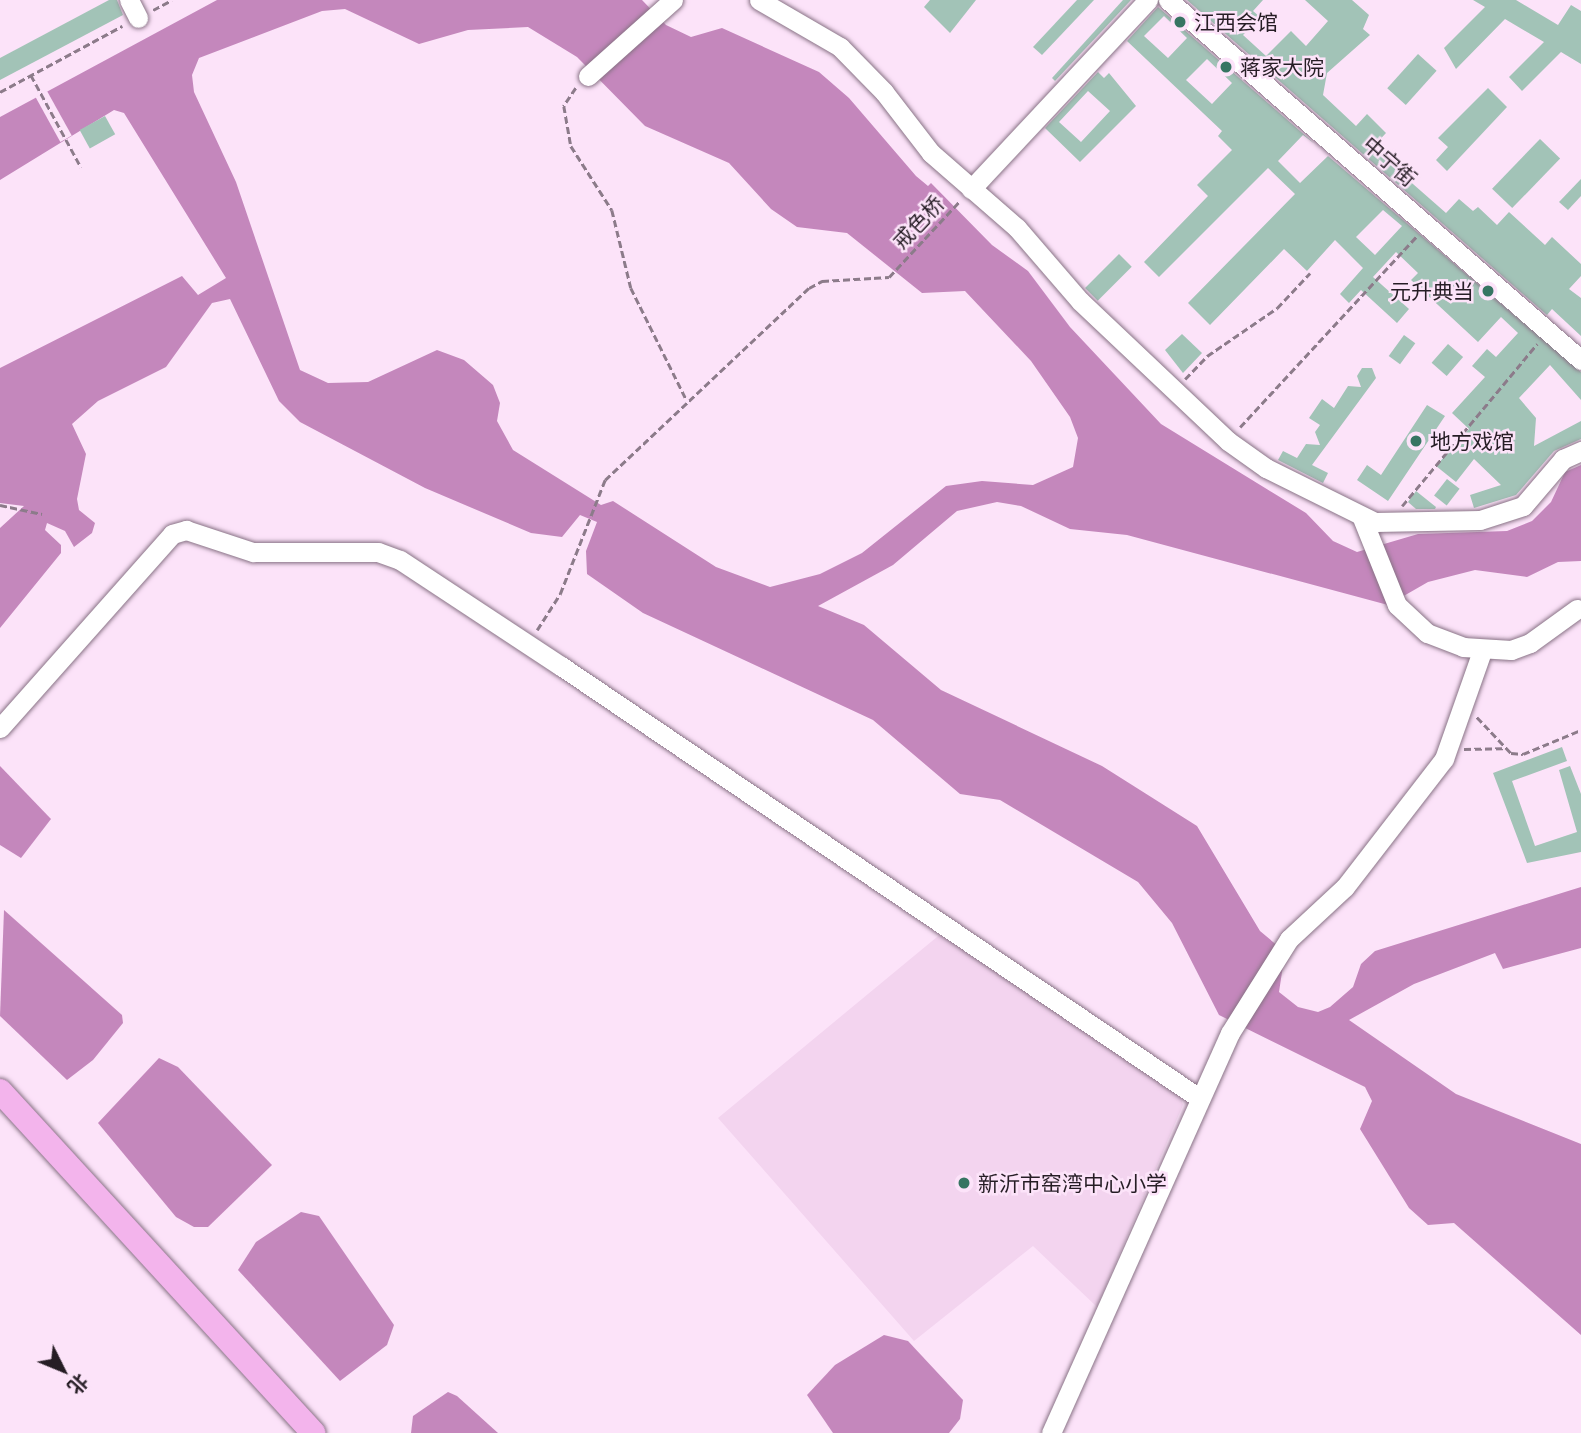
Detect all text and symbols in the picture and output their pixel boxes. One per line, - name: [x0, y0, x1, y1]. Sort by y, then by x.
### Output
- place label: 江西会馆: [1194, 9, 1278, 35]
- marker: 江西会馆: [1172, 14, 1188, 30]
- place label: 蒋家大院: [1240, 54, 1324, 80]
- marker: 蒋家大院: [1218, 59, 1234, 75]
- street label: 中宁街: [1358, 131, 1422, 191]
- street label: 戒色桥: [887, 190, 949, 254]
- place label: 元升典当: [1390, 278, 1474, 304]
- marker: 元升典当: [1480, 283, 1496, 299]
- place label: 地方戏馆: [1430, 428, 1514, 454]
- marker: 地方戏馆: [1408, 433, 1424, 449]
- place label: 新沂市窑湾中心小学: [978, 1170, 1167, 1196]
- marker: 新沂市窑湾中心小学: [956, 1175, 972, 1191]
- north arrow: [28, 1335, 98, 1405]
- text: 北: [62, 1368, 94, 1400]

